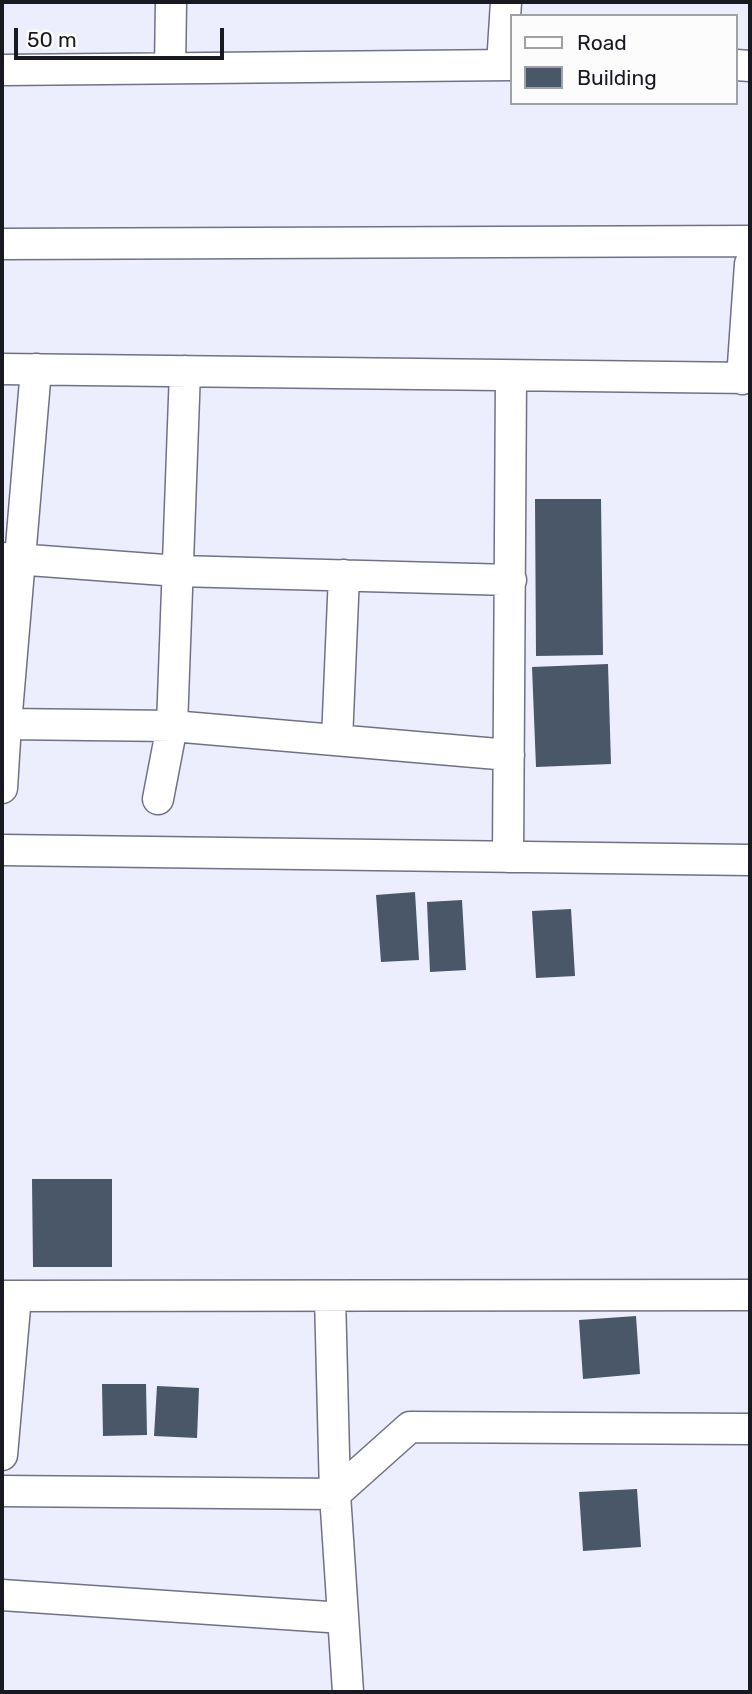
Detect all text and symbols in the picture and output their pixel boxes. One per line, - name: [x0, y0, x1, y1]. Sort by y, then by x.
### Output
- scale bar: [18, 14, 228, 58]
- legend: [510, 14, 738, 105]
- text: 50 m: [27, 27, 77, 52]
- text: Road: [577, 30, 627, 55]
- text: Building: [577, 65, 657, 90]

